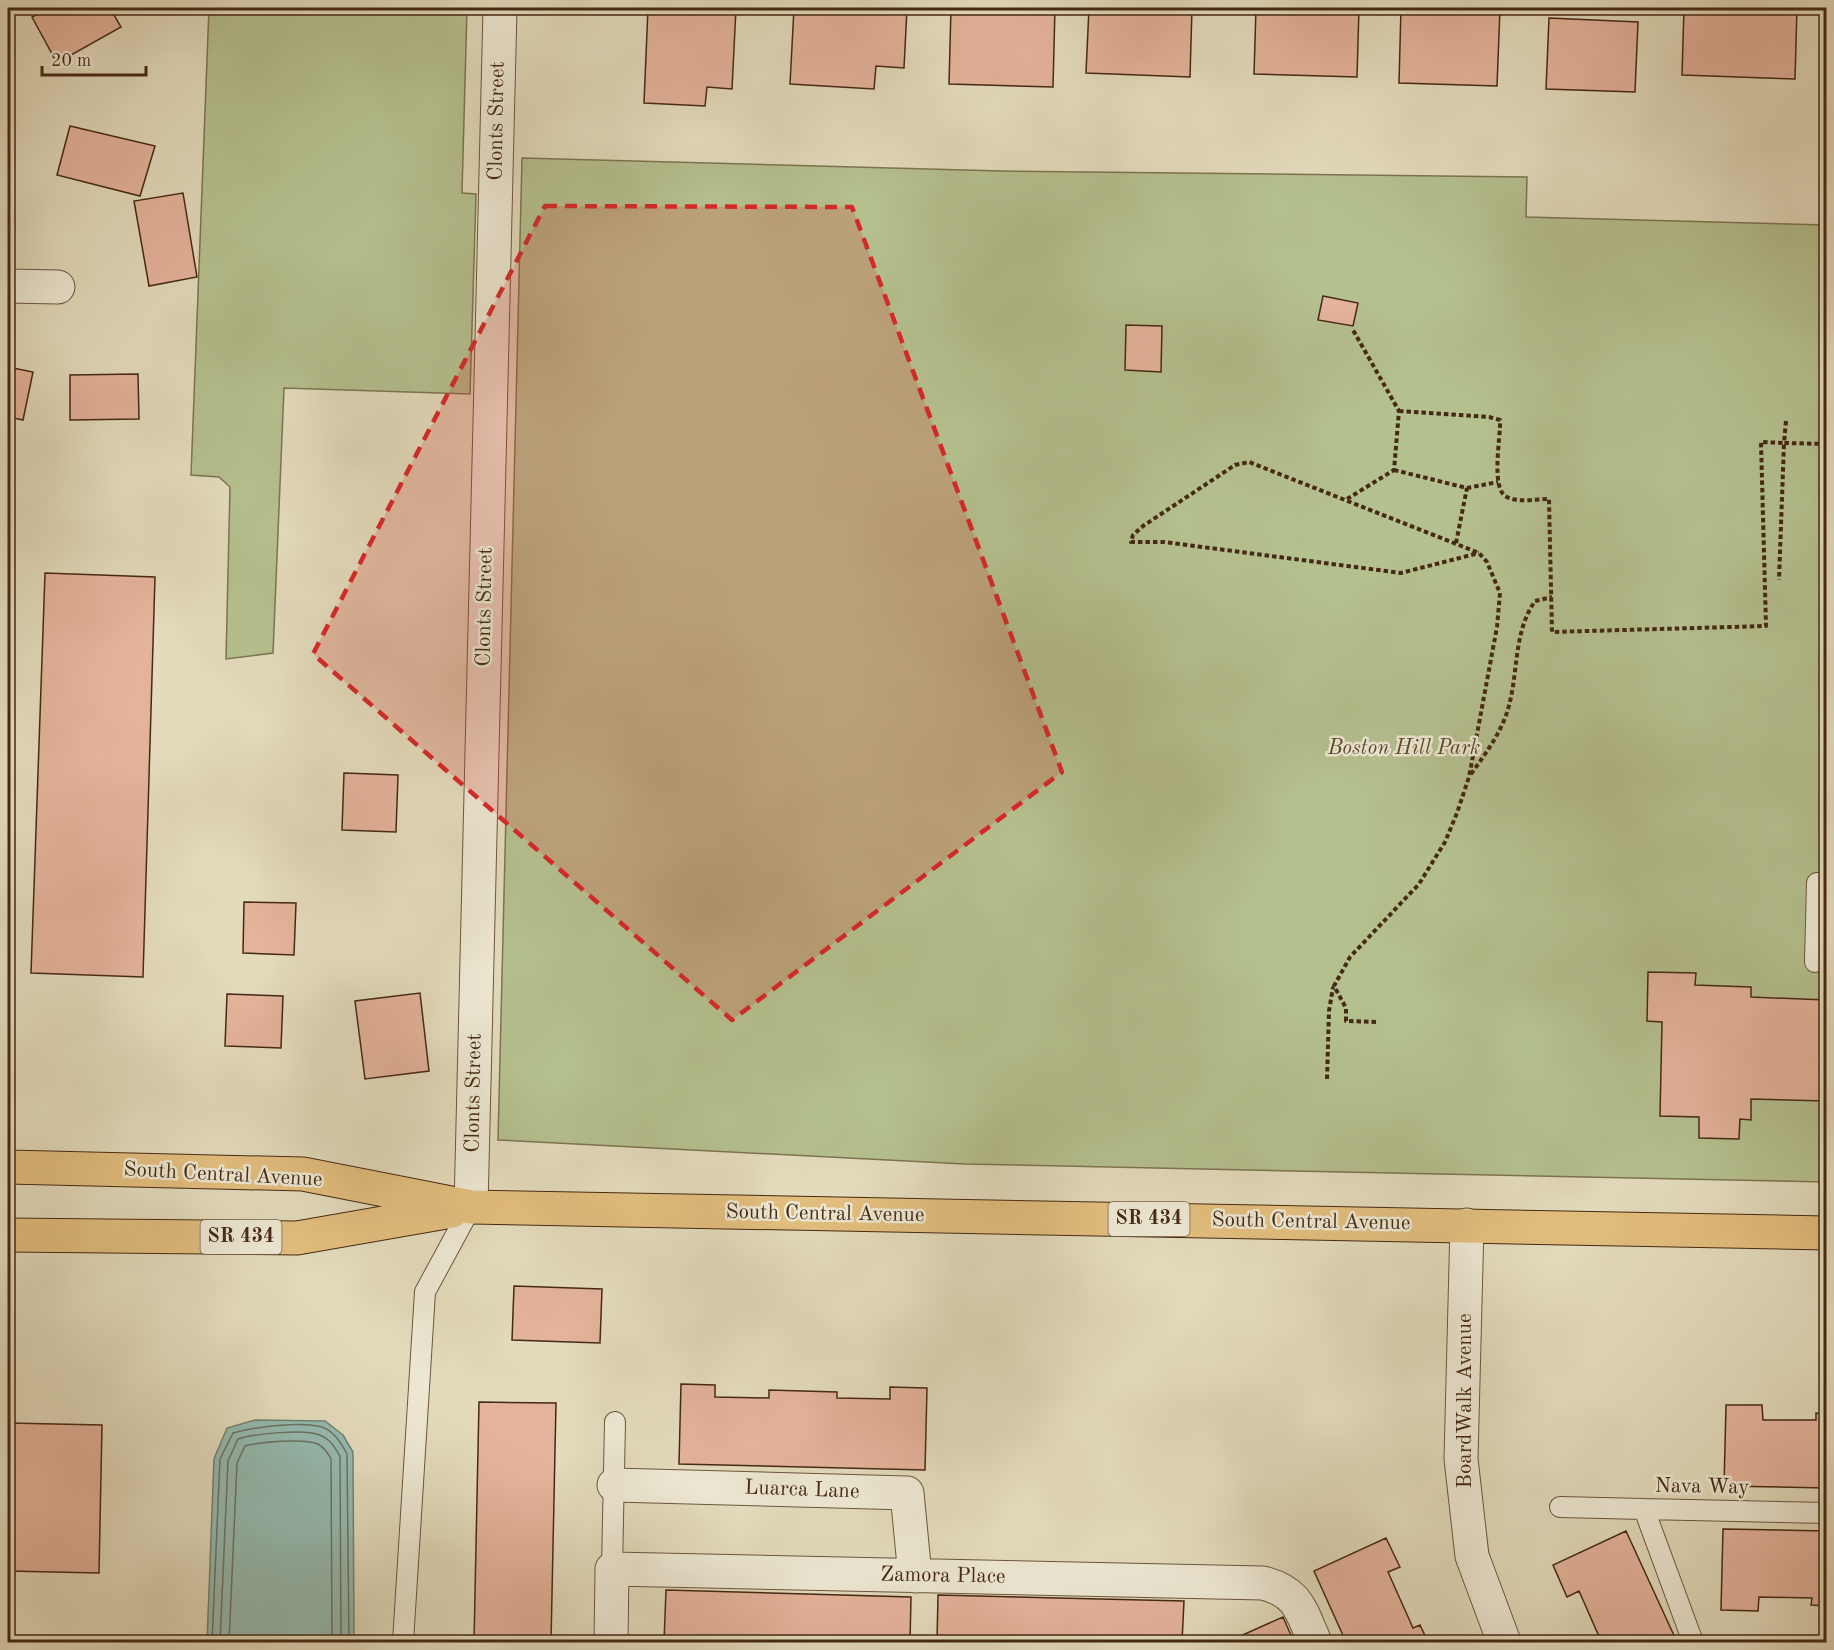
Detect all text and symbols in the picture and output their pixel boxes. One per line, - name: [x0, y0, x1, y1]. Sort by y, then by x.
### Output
- scale bar: [42, 39, 146, 77]
- text: 20 m: [51, 52, 91, 70]
- street label: Clonts Street: [485, 61, 509, 181]
- street label: Clonts Street: [473, 547, 497, 667]
- park label: Boston Hill Park: [1327, 738, 1480, 759]
- street label: Clonts Street: [462, 1033, 486, 1153]
- street label: South Central Avenue: [123, 1159, 323, 1191]
- street label: South Central Avenue: [725, 1202, 925, 1226]
- road number: SR 434: [1108, 1202, 1190, 1236]
- street label: South Central Avenue: [1211, 1210, 1411, 1234]
- road number: SR 434: [200, 1220, 282, 1254]
- street label: BoardWalk Avenue: [1455, 1313, 1476, 1489]
- street label: Nava Way: [1655, 1476, 1749, 1498]
- street label: Luarca Lane: [744, 1477, 860, 1503]
- street label: Zamora Place: [880, 1564, 1006, 1588]

